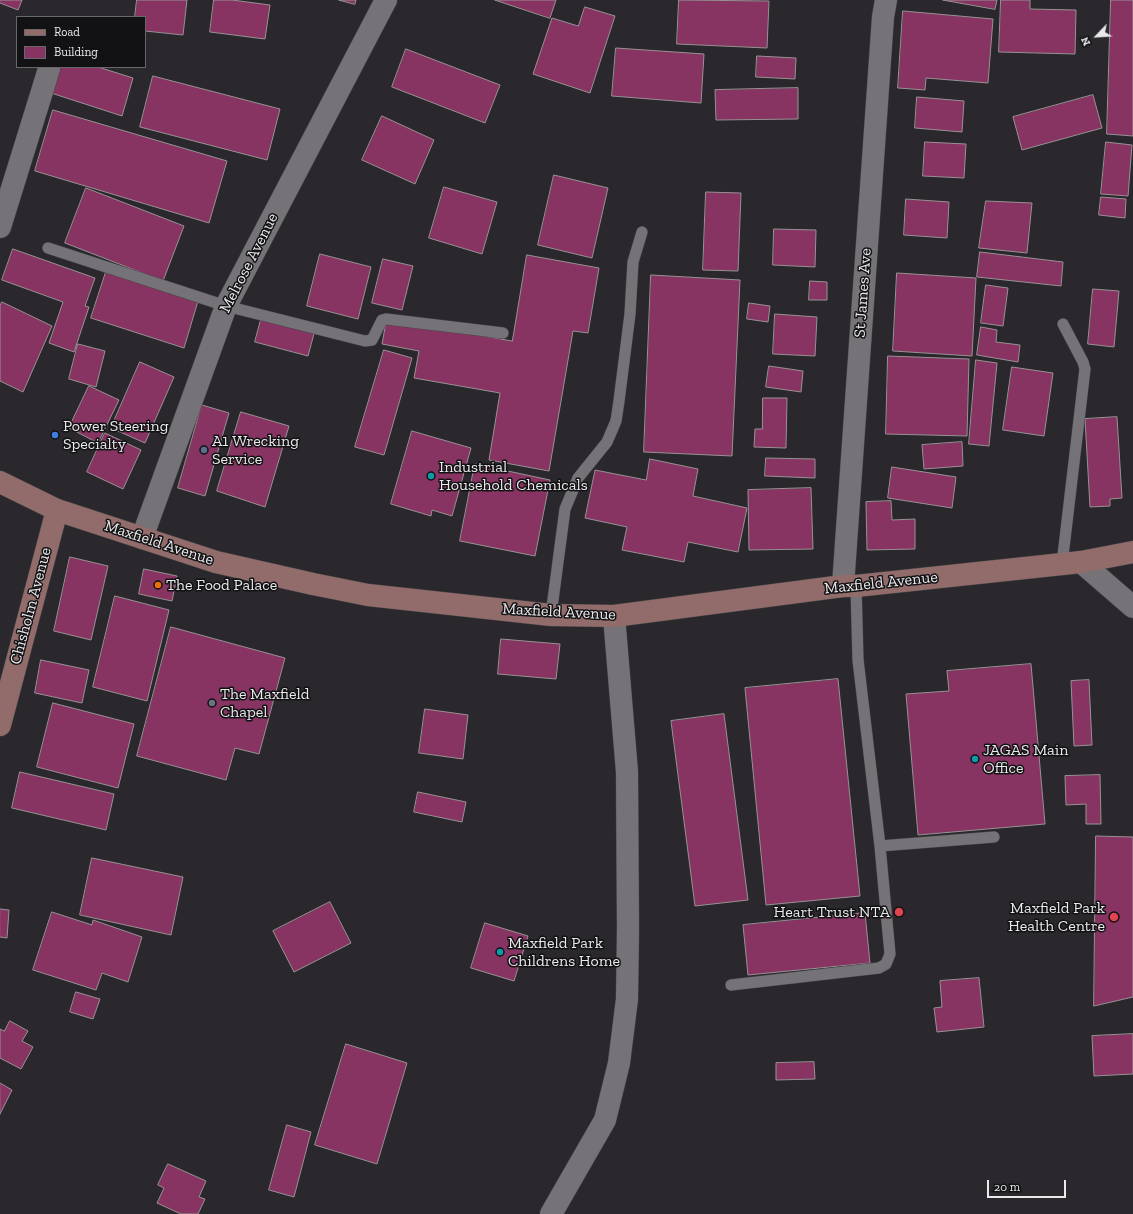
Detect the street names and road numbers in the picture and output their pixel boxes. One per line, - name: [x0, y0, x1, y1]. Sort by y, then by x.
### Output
- street label: Melrose Avenue: [216, 210, 282, 316]
- street label: St James Ave: [850, 248, 876, 338]
- street label: Maxfield Avenue: [102, 516, 216, 570]
- street label: Chisholm Avenue: [6, 545, 56, 667]
- street label: Maxfield Avenue: [823, 568, 939, 598]
- street label: Maxfield Avenue: [502, 599, 616, 625]

